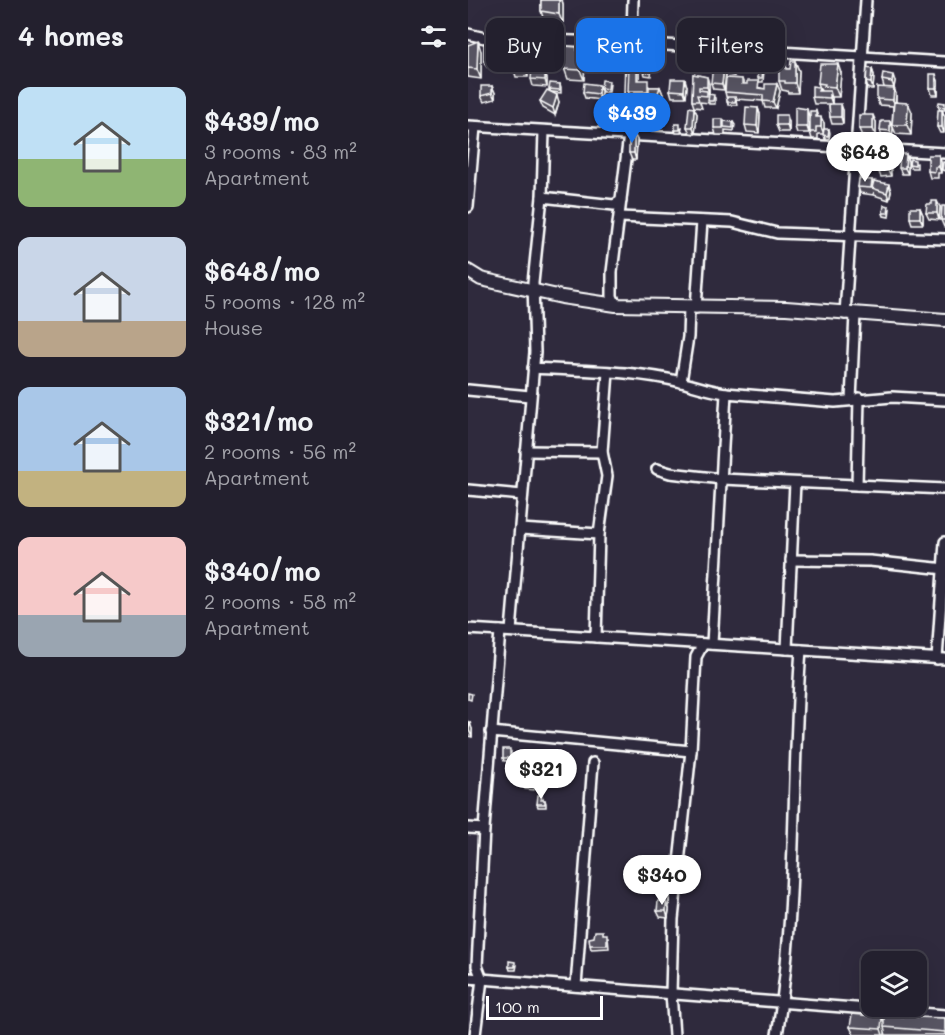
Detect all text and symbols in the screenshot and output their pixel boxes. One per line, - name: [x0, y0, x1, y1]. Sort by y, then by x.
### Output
- chip: Buy: [486, 18, 564, 72]
- chip: Rent: [576, 18, 665, 72]
- chip: Filters: [677, 18, 785, 72]
- text: 4 homes: [18, 19, 124, 53]
- icon: filters: [417, 20, 450, 53]
- pin: $439: [596, 93, 668, 144]
- text: $439: [607, 99, 657, 125]
- text: $439/mo: [204, 104, 319, 138]
- icon: home: [66, 111, 138, 183]
- pin: $648: [829, 132, 901, 183]
- text: 3 rooms · 83 m²: [204, 138, 357, 164]
- text: $648: [840, 138, 890, 164]
- text: Apartment: [204, 164, 310, 190]
- text: $648/mo: [204, 254, 320, 288]
- icon: home: [66, 261, 138, 333]
- text: 5 rooms · 128 m²: [204, 288, 365, 314]
- text: House: [204, 314, 263, 340]
- text: $321/mo: [204, 404, 313, 438]
- icon: home: [66, 411, 138, 483]
- text: 2 rooms · 56 m²: [204, 438, 356, 464]
- text: Apartment: [204, 464, 310, 490]
- text: $340/mo: [204, 554, 320, 588]
- icon: home: [66, 561, 138, 633]
- text: 2 rooms · 58 m²: [204, 588, 356, 614]
- text: Apartment: [204, 614, 310, 640]
- pin: $321: [505, 749, 577, 800]
- text: $321: [519, 755, 563, 781]
- pin: $340: [626, 855, 698, 906]
- text: $340: [637, 861, 687, 887]
- map controls: [861, 951, 927, 1017]
- button: layers: [861, 951, 927, 1017]
- scale bar: [486, 993, 603, 1020]
- text: 100 m: [495, 996, 540, 1017]

